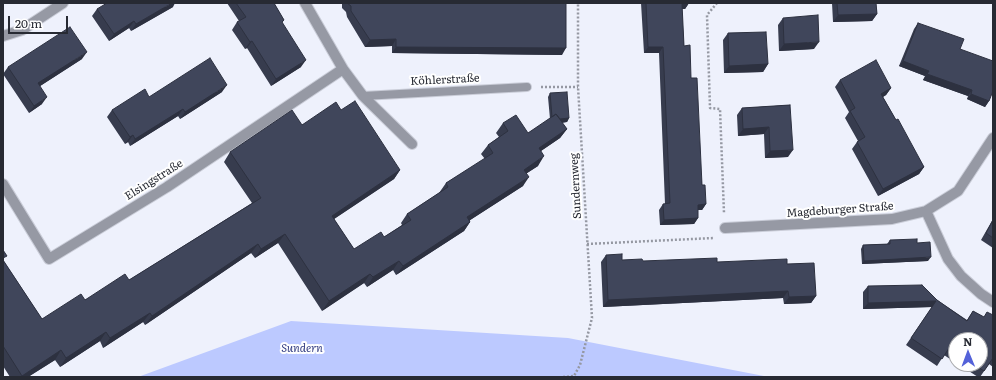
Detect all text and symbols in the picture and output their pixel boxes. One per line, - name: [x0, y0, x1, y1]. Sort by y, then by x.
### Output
- scale bar: [10, 8, 70, 34]
- text: 20 m: [15, 14, 42, 32]
- street label: Köhlerstraße: [410, 72, 480, 88]
- street label: Sundernweg: [568, 153, 584, 219]
- street label: Elsingstraße: [123, 157, 185, 203]
- street label: Magdeburger Straße: [786, 200, 894, 220]
- north arrow: [948, 332, 988, 372]
- text: N: [963, 333, 973, 349]
- park label: Sundern: [281, 342, 323, 356]

